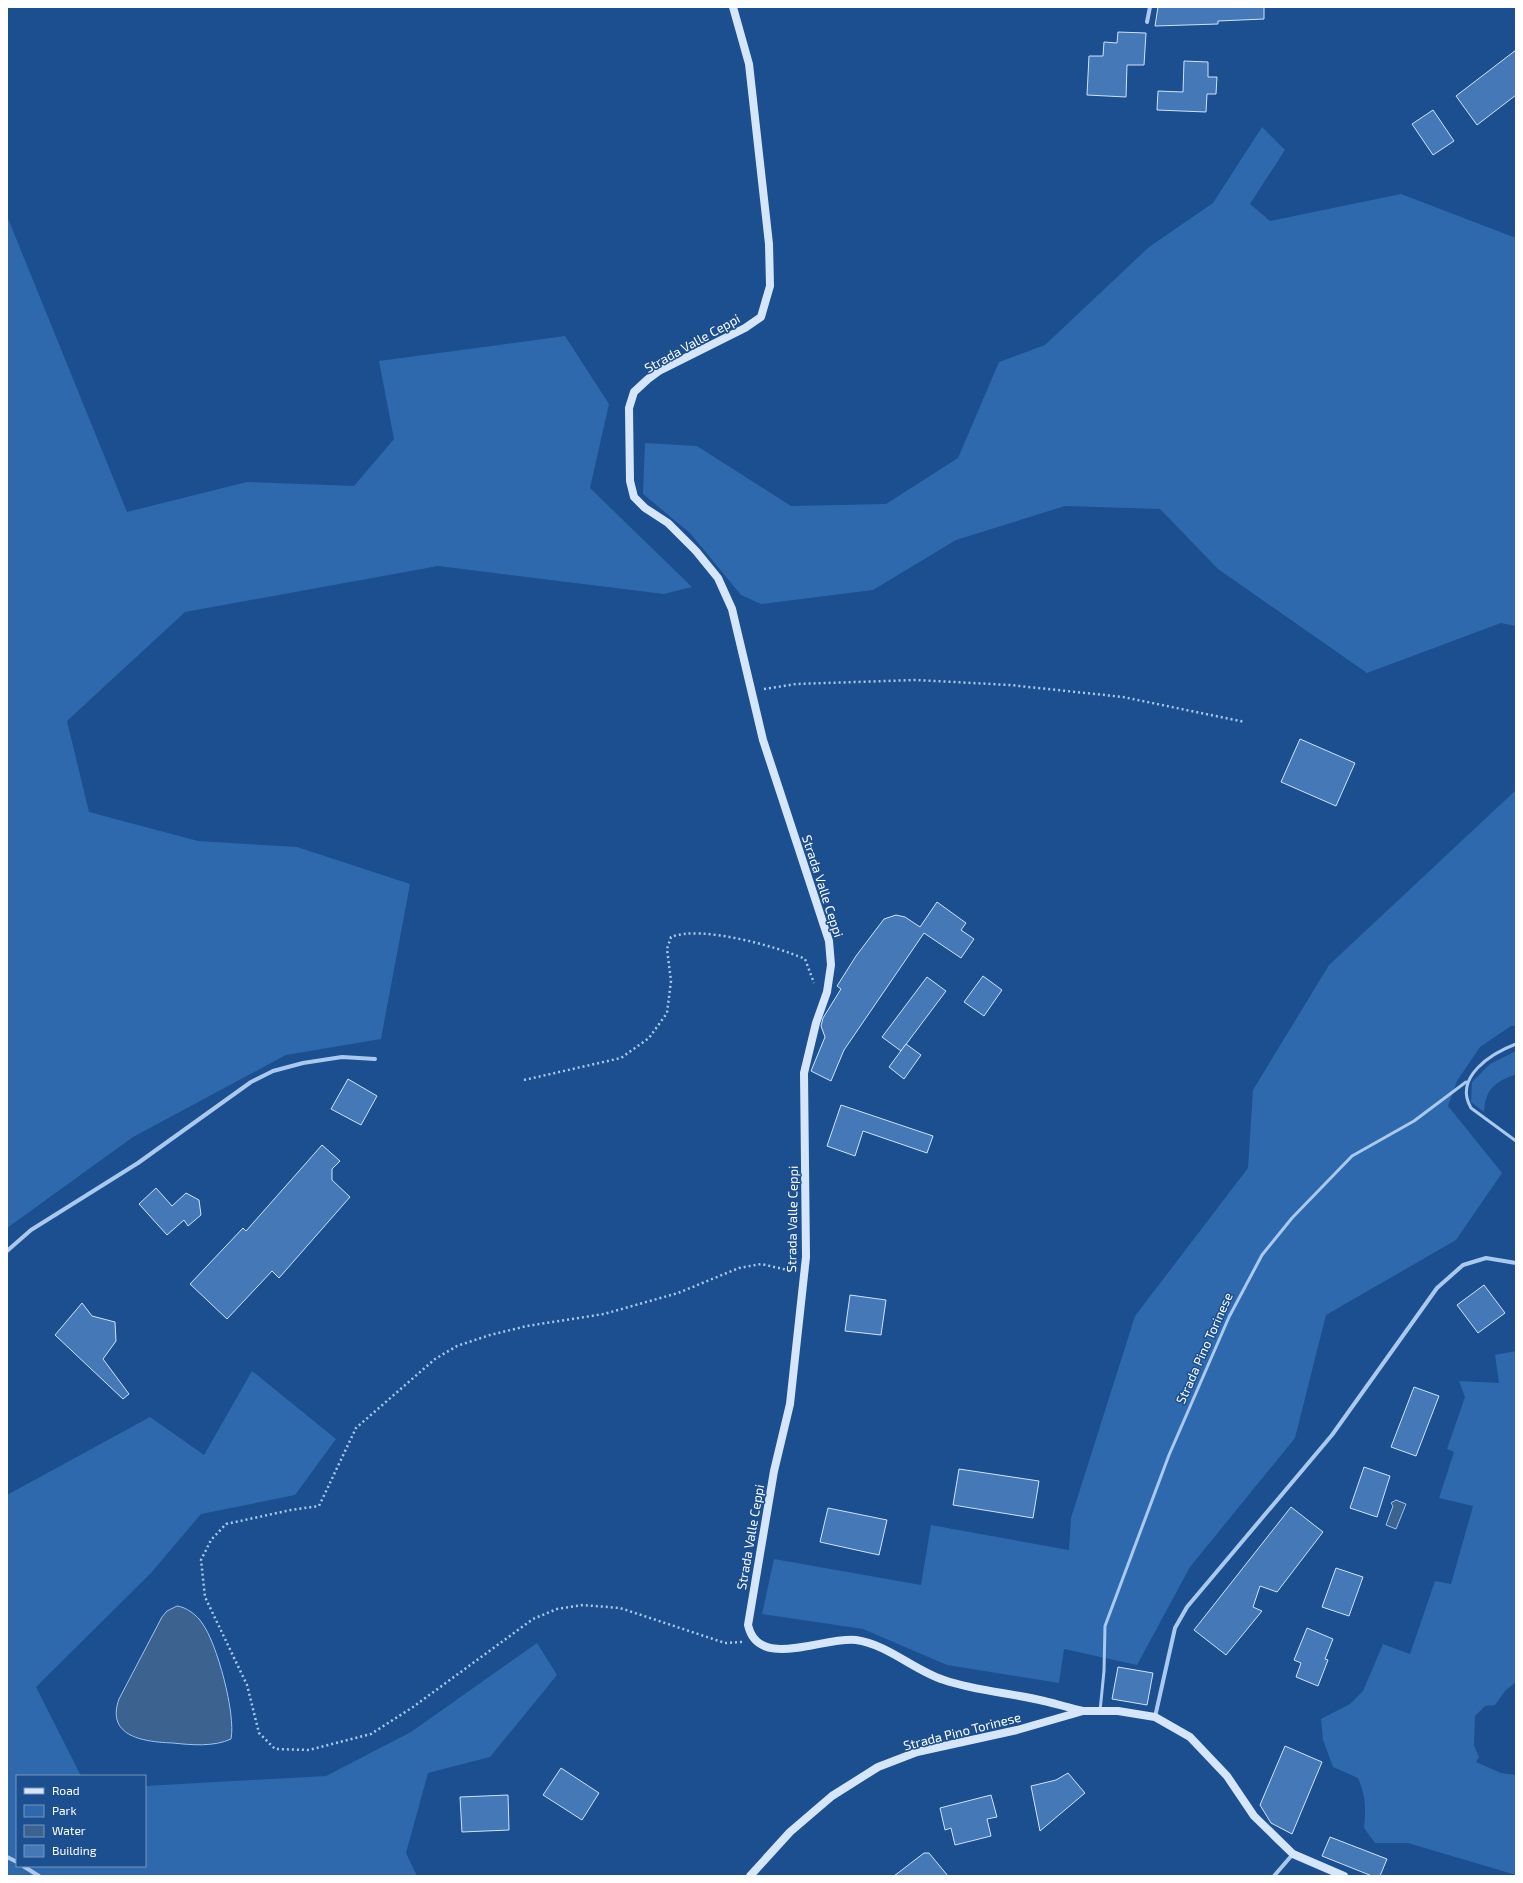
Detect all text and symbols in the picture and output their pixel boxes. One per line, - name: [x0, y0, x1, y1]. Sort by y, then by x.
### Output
- street label: Strada Valle Ceppi: [641, 310, 743, 376]
- street label: Strada Valle Ceppi: [799, 833, 847, 939]
- street label: Strada Valle Ceppi: [783, 1166, 801, 1272]
- street label: Strada Pino Torinese: [1172, 1290, 1236, 1406]
- street label: Strada Valle Ceppi: [733, 1483, 767, 1591]
- street label: Strada Pino Torinese: [902, 1709, 1022, 1753]
- legend: [16, 1775, 146, 1867]
- text: Road: [52, 1783, 80, 1797]
- text: Park: [52, 1803, 77, 1817]
- text: Water: [52, 1823, 86, 1837]
- text: Building: [52, 1843, 97, 1857]

